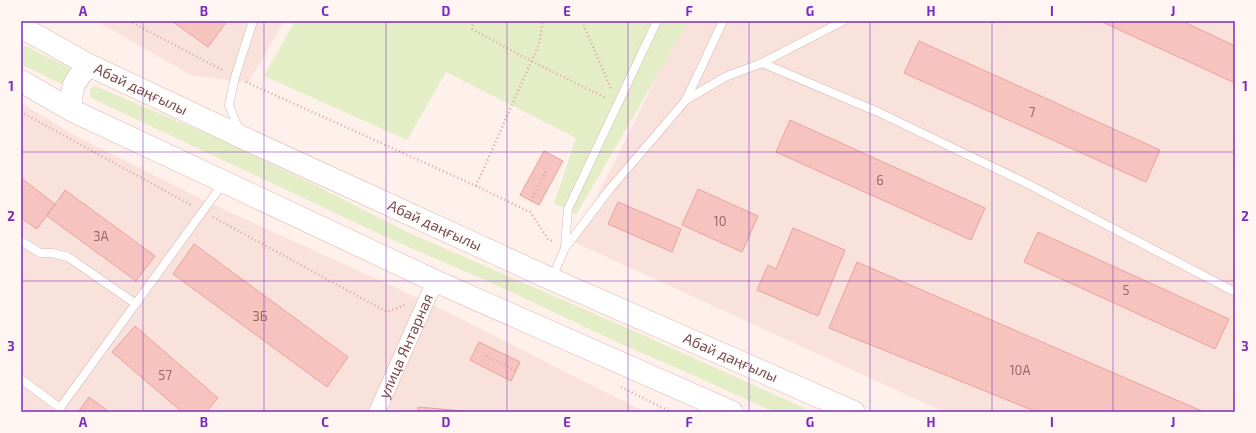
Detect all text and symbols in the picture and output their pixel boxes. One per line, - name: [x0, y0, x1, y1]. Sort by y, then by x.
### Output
- text: A: [79, 3, 88, 19]
- text: B: [200, 3, 208, 19]
- text: C: [321, 3, 329, 19]
- text: D: [442, 3, 451, 19]
- text: E: [563, 3, 571, 19]
- text: F: [685, 3, 693, 19]
- text: G: [806, 3, 814, 19]
- text: H: [927, 3, 936, 19]
- text: I: [1050, 3, 1054, 19]
- text: J: [1171, 3, 1175, 19]
- street label: Абай даңғылы: [91, 59, 191, 118]
- text: 1: [8, 78, 14, 94]
- text: 1: [1242, 78, 1248, 94]
- house number: 7: [1029, 104, 1036, 120]
- house number: 6: [876, 172, 884, 188]
- street label: Абай даңғылы: [385, 195, 485, 254]
- text: 2: [7, 208, 15, 224]
- text: 2: [1241, 208, 1249, 224]
- house number: 10: [713, 213, 727, 229]
- house number: 3А: [93, 228, 109, 244]
- house number: 5: [1123, 282, 1130, 298]
- street label: улица Янтарная: [374, 291, 436, 401]
- house number: 3Б: [252, 308, 268, 324]
- street label: Абай даңғылы: [681, 328, 781, 385]
- text: 3: [7, 338, 15, 354]
- text: 3: [1241, 338, 1249, 354]
- house number: 10А: [1009, 362, 1031, 378]
- house number: 57: [158, 367, 172, 383]
- text: A: [79, 414, 88, 430]
- text: B: [200, 414, 208, 430]
- text: C: [321, 414, 329, 430]
- text: D: [442, 414, 451, 430]
- text: E: [563, 414, 571, 430]
- text: F: [685, 414, 693, 430]
- text: G: [806, 414, 814, 430]
- text: H: [927, 414, 936, 430]
- text: I: [1050, 414, 1054, 430]
- text: J: [1171, 414, 1175, 430]

